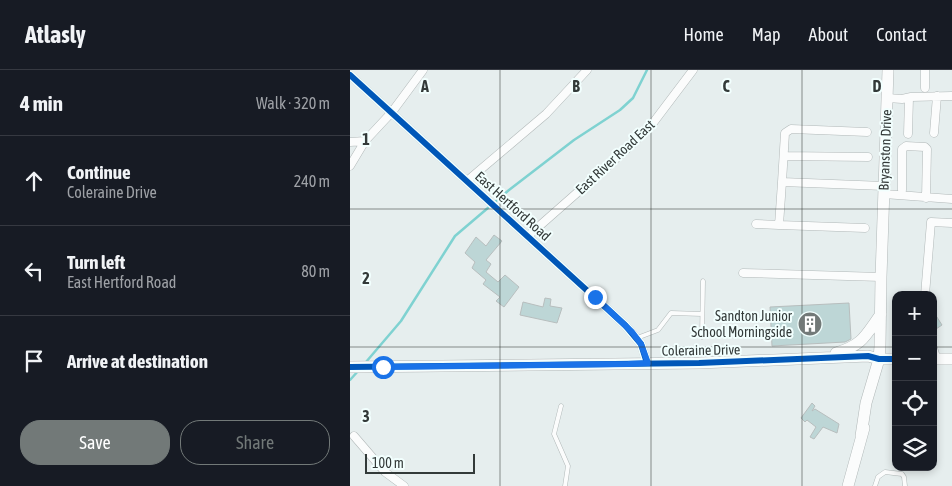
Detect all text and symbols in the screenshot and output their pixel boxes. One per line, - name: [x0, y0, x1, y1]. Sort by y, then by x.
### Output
- text: Atlasly: [25, 21, 86, 48]
- text: Home: [684, 24, 724, 45]
- text: Map: [752, 24, 781, 45]
- text: About: [809, 24, 848, 45]
- text: Contact: [876, 24, 927, 45]
- text: A: [420, 77, 429, 95]
- text: B: [572, 77, 580, 95]
- text: C: [722, 77, 730, 95]
- text: D: [873, 77, 882, 95]
- text: 4 min: [20, 91, 63, 115]
- text: Walk · 320 m: [256, 94, 330, 112]
- street label: Bryanston Drive: [876, 109, 894, 191]
- street label: East River Road East: [572, 116, 658, 198]
- text: 1: [362, 130, 370, 148]
- text: Continue: [67, 161, 131, 183]
- icon: ahead: [20, 167, 48, 195]
- street label: East Hertford Road: [472, 168, 554, 244]
- text: 240 m: [294, 172, 330, 190]
- text: Coleraine Drive: [67, 183, 157, 201]
- text: Turn left: [67, 251, 125, 273]
- icon: left: [20, 257, 48, 285]
- text: 80 m: [301, 262, 330, 280]
- text: 2: [362, 269, 370, 287]
- text: East Hertford Road: [67, 273, 176, 291]
- route end: [584, 286, 607, 309]
- map controls: [892, 291, 937, 471]
- button: +: [892, 291, 937, 336]
- place label: Sandton Junior School Morningside: [691, 308, 793, 340]
- building icon: Sandton Junior School Morningside: [797, 311, 823, 337]
- button: −: [892, 336, 937, 381]
- street label: Coleraine Drive: [662, 341, 740, 359]
- icon: arrive: [20, 347, 48, 375]
- text: Arrive at destination: [67, 350, 208, 372]
- route start: [372, 356, 395, 379]
- button: locate: [892, 381, 937, 426]
- text: 3: [362, 407, 370, 425]
- button: Save: [20, 420, 170, 465]
- button: Share: [180, 420, 330, 465]
- button: layers: [892, 426, 937, 471]
- scale bar: [365, 451, 475, 474]
- text: 100 m: [372, 455, 404, 471]

